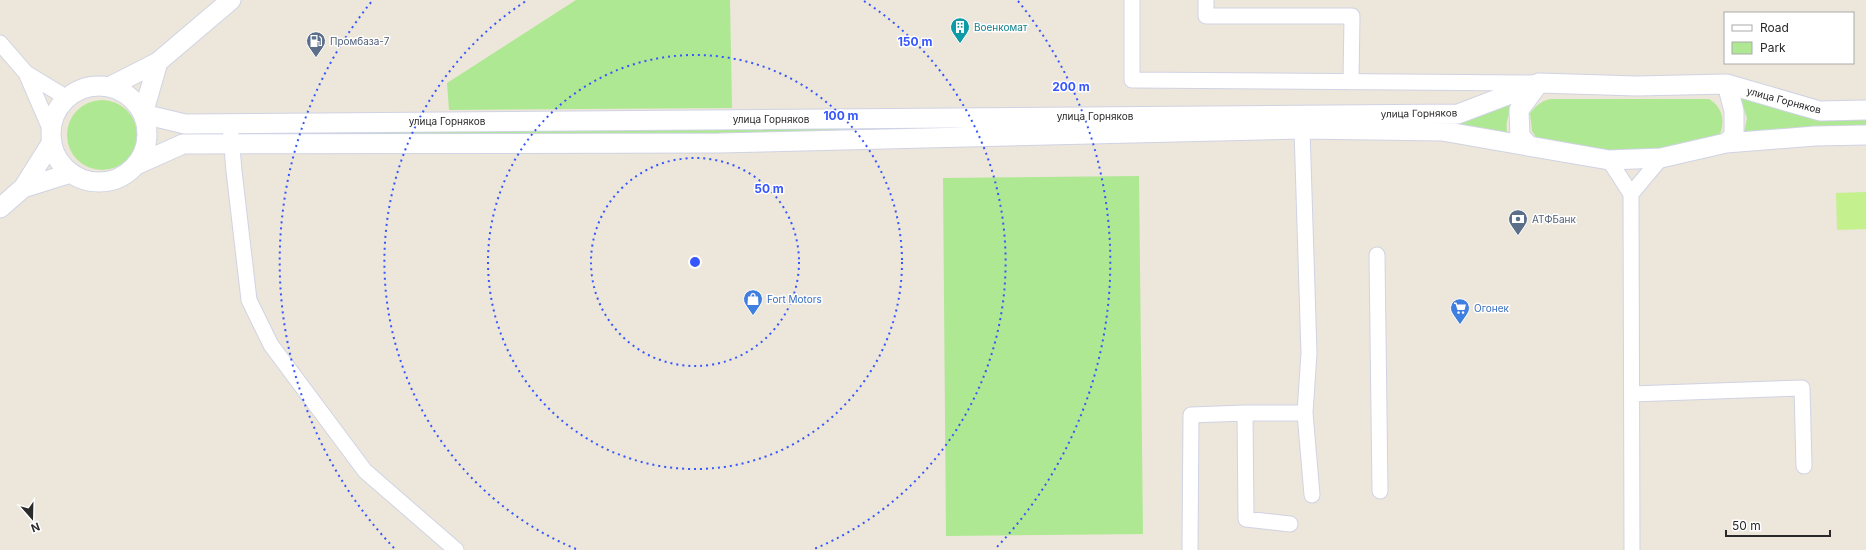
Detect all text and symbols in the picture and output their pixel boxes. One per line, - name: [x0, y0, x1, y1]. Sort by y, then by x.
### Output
- legend: [1724, 12, 1854, 64]
- building icon: Военкомат: [949, 16, 971, 44]
- text: Road: [1760, 20, 1789, 35]
- place label: Военкомат: [974, 21, 1028, 33]
- fuel station icon: Промбаза-7: [305, 30, 327, 58]
- text: 150 m: [898, 34, 932, 49]
- place label: Промбаза-7: [330, 35, 390, 47]
- text: Park: [1760, 40, 1786, 55]
- text: 200 m: [1052, 79, 1090, 94]
- street label: улица Горняков: [1745, 84, 1823, 116]
- street label: улица Горняков: [1381, 106, 1458, 120]
- text: 100 m: [823, 108, 859, 123]
- street label: улица Горняков: [1057, 110, 1134, 122]
- street label: улица Горняков: [733, 113, 810, 125]
- street label: улица Горняков: [409, 115, 486, 127]
- text: 50 m: [754, 181, 784, 196]
- bank icon: АТФБанк: [1507, 208, 1529, 236]
- place label: АТФБанк: [1532, 213, 1576, 225]
- centre of rings: [688, 255, 702, 269]
- shop icon: Fort Motors: [742, 288, 764, 316]
- place label: Fort Motors: [767, 293, 822, 305]
- supermarket icon: Огонек: [1449, 297, 1471, 325]
- place label: Огонек: [1474, 302, 1510, 314]
- north arrow: [12, 498, 52, 538]
- scale bar: [1726, 512, 1830, 538]
- text: 50 m: [1732, 518, 1761, 533]
- text: N: [29, 519, 42, 535]

